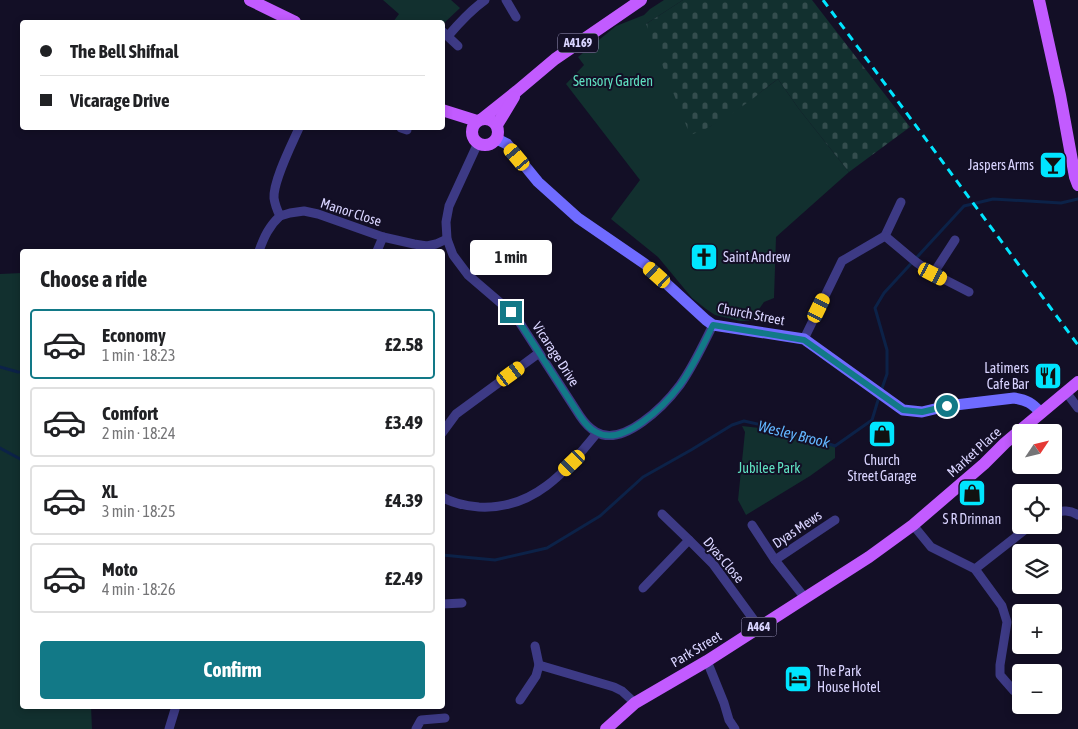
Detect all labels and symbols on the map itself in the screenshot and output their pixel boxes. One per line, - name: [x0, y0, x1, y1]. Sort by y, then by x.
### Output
- road number: A4169: [558, 34, 598, 52]
- park label: Sensory Garden: [573, 73, 653, 89]
- car: [501, 141, 532, 173]
- bar icon: Jaspers Arms: [1038, 150, 1068, 180]
- place label: Jaspers Arms: [968, 157, 1034, 173]
- street label: Manor Close: [319, 195, 383, 229]
- callout: 1 min: [470, 240, 552, 274]
- church icon: Saint Andrew: [689, 242, 719, 272]
- place label: Saint Andrew: [723, 249, 791, 265]
- car: [640, 259, 673, 291]
- car: [916, 261, 949, 287]
- car: [805, 291, 832, 325]
- street label: Church Street: [716, 300, 786, 328]
- route end: [500, 301, 522, 323]
- street label: Vicarage Drive: [529, 319, 583, 389]
- car: [494, 359, 527, 389]
- place label: Latimers Cafe Bar: [984, 360, 1030, 392]
- restaurant icon: Latimers Cafe Bar: [1033, 361, 1063, 391]
- route start: [936, 395, 958, 417]
- water label: Wesley Brook: [757, 417, 832, 451]
- shop icon: Church Street Garage: [867, 419, 897, 449]
- street label: Market Place: [944, 424, 1004, 480]
- north arrow: [1012, 424, 1062, 474]
- car: [555, 447, 588, 479]
- place label: Church Street Garage: [847, 452, 917, 484]
- park label: Jubilee Park: [738, 460, 800, 476]
- shop icon: S R Drinnan: [957, 478, 987, 508]
- street label: Dyas Mews: [769, 507, 825, 551]
- place label: S R Drinnan: [943, 511, 1001, 527]
- street label: Dyas Close: [700, 534, 748, 586]
- road number: A464: [742, 618, 776, 636]
- street label: Park Street: [668, 628, 724, 670]
- place label: The Park House Hotel: [817, 663, 881, 695]
- hotel icon: The Park House Hotel: [783, 664, 813, 694]

